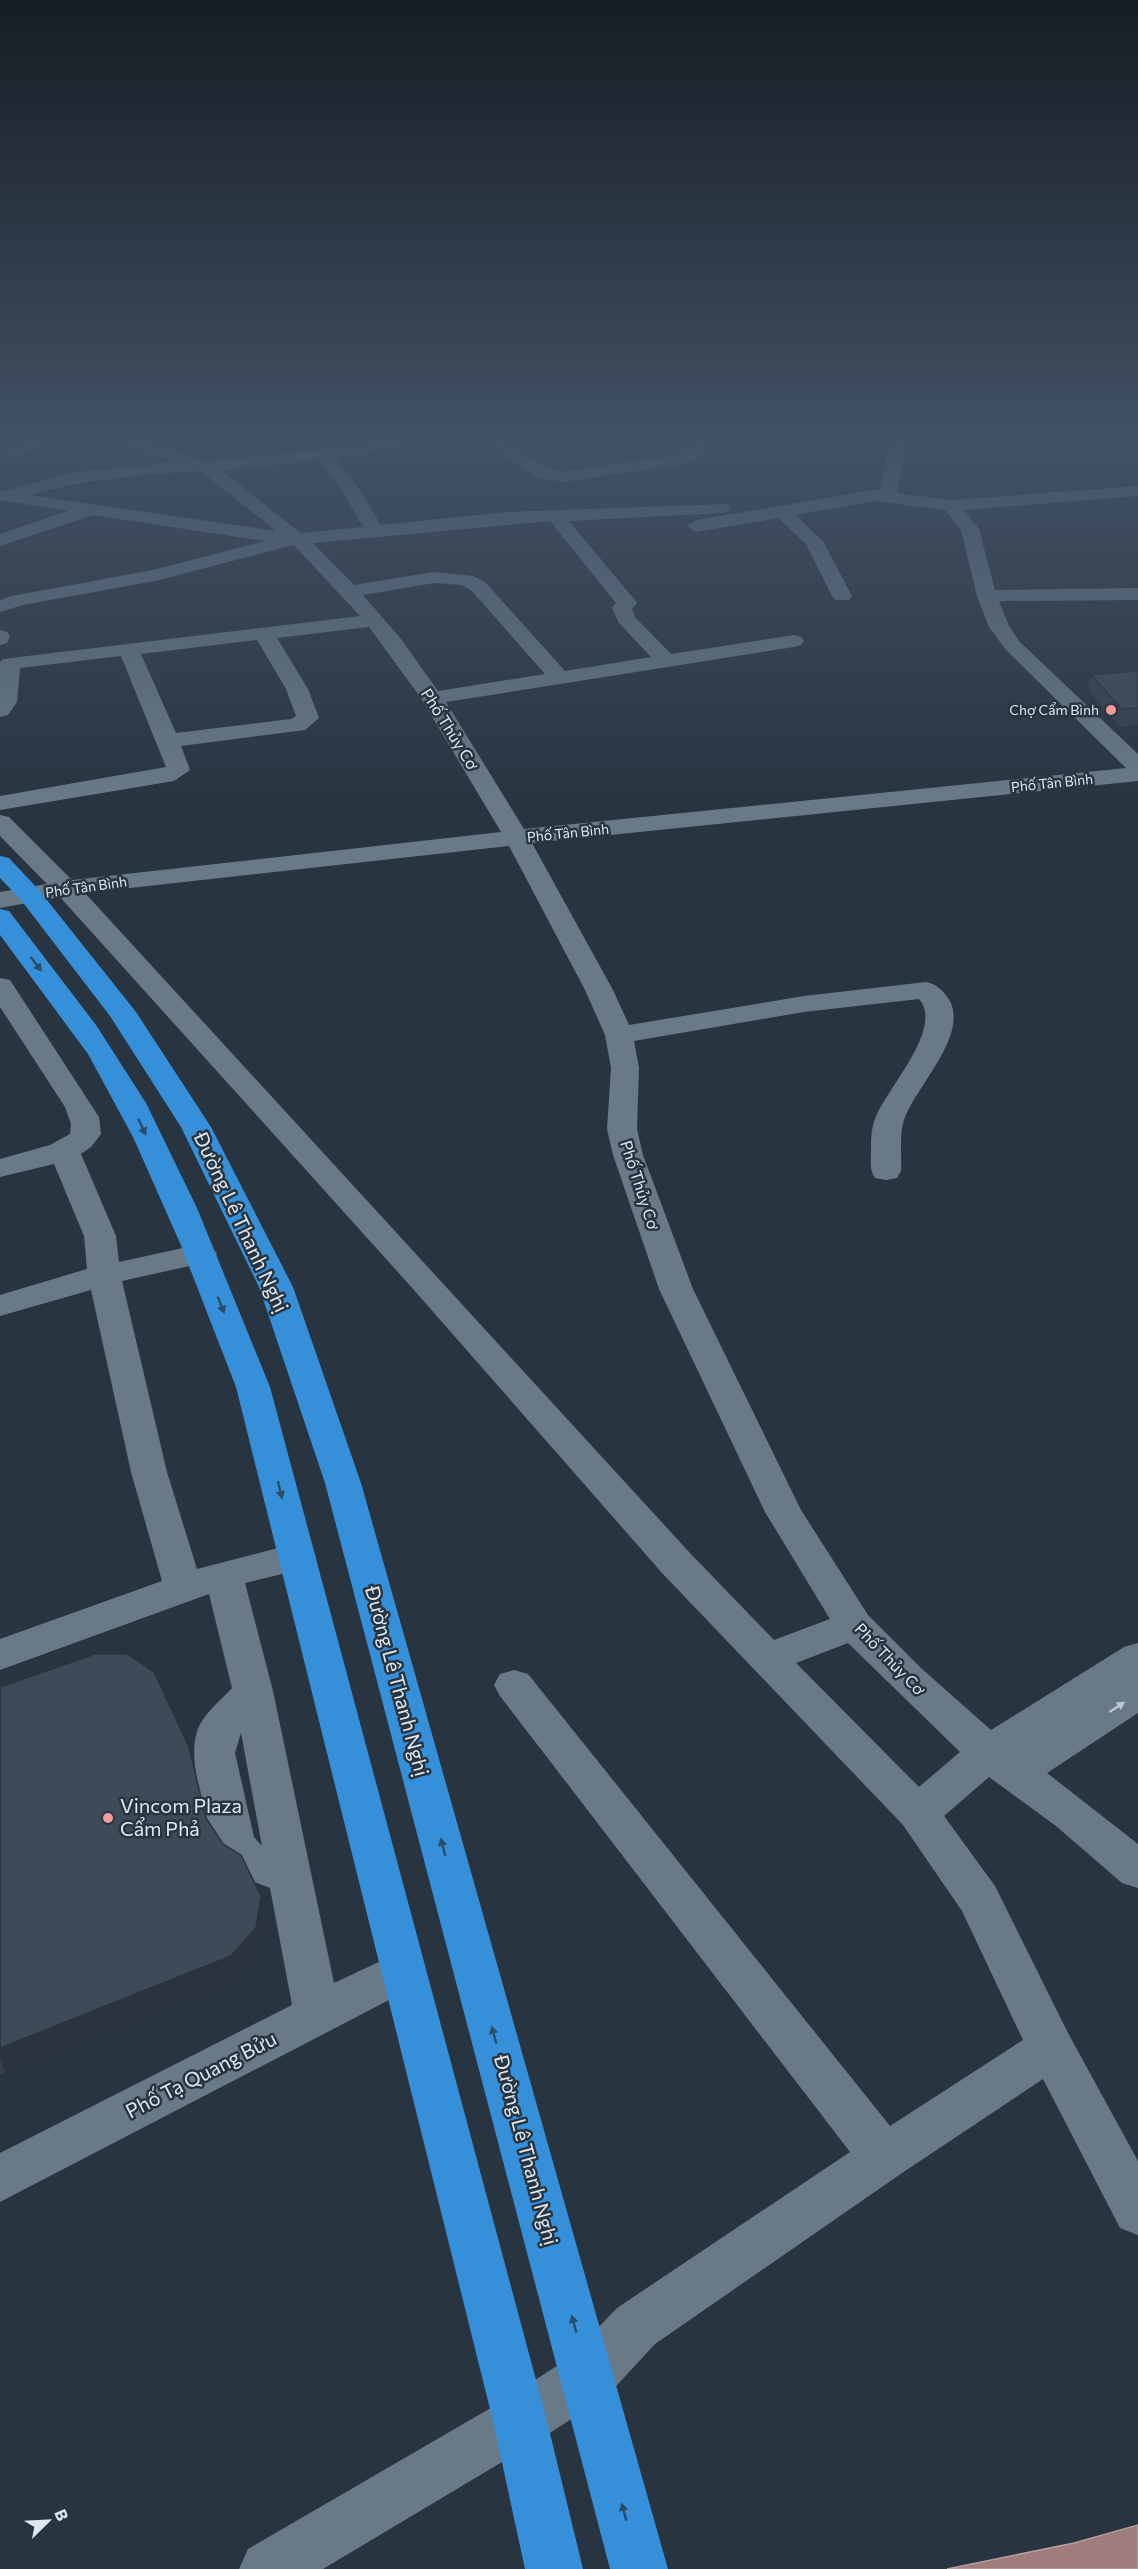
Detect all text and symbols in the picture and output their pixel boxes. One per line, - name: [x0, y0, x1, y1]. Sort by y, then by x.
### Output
- street label: Phố Thủy Cơ: [418, 684, 483, 774]
- place label: Chợ Cẩm Bình: [1009, 701, 1099, 718]
- marker: Chợ Cẩm Bình: [1104, 703, 1118, 717]
- street label: Phố Tân Bình: [1010, 770, 1094, 795]
- street label: Phố Tân Bình: [526, 820, 610, 845]
- street label: Phố Tân Bình: [44, 872, 128, 901]
- one-way arrow: [29, 956, 41, 971]
- one-way arrow: [137, 1118, 146, 1135]
- street label: Đường Lê Thanh Nghị: [189, 1127, 294, 1315]
- street label: Phố Thủy Cơ: [617, 1138, 664, 1233]
- one-way arrow: [216, 1296, 226, 1314]
- one-way arrow: [275, 1481, 285, 1499]
- street label: Đường Lê Thanh Nghị: [361, 1582, 435, 1779]
- street label: Phố Thủy Cơ: [851, 1619, 930, 1699]
- one-way arrow: [1108, 1701, 1124, 1713]
- place label: Vincom Plaza Cẩm Phả: [120, 1793, 242, 1840]
- marker: Vincom Plaza Cẩm Phả: [101, 1811, 115, 1825]
- one-way arrow: [438, 1838, 447, 1856]
- street label: Phố Tạ Quang Bửu: [121, 2026, 280, 2122]
- one-way arrow: [489, 2026, 499, 2044]
- street label: Đường Lê Thanh Nghị: [490, 2051, 564, 2248]
- one-way arrow: [569, 2315, 578, 2333]
- north arrow: [18, 2491, 78, 2551]
- one-way arrow: [619, 2503, 628, 2521]
- text: B: [51, 2506, 73, 2524]

